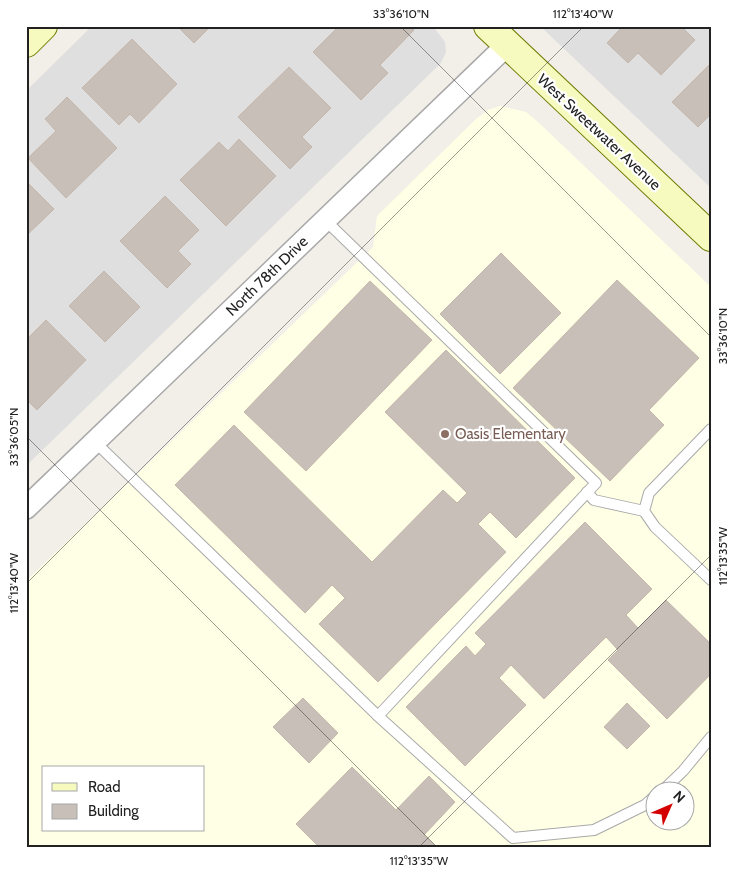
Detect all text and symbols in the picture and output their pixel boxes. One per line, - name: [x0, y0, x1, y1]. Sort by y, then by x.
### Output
- text: 33°36'10"N: [373, 6, 429, 21]
- text: 112°13'40"W: [553, 6, 614, 21]
- street label: West Sweetwater Avenue: [534, 70, 665, 194]
- street label: North 78th Drive: [222, 232, 312, 320]
- text: 33°36'10"N: [715, 308, 730, 364]
- text: 33°36'05"N: [6, 407, 21, 467]
- place label: Oasis Elementary: [455, 425, 566, 443]
- marker: Oasis Elementary: [439, 428, 451, 440]
- text: 112°13'35"W: [715, 526, 730, 585]
- text: 112°13'40"W: [6, 552, 21, 613]
- legend: [42, 766, 205, 832]
- text: Road: [88, 778, 121, 796]
- north arrow: [644, 782, 694, 832]
- text: N: [669, 787, 689, 807]
- text: Building: [88, 802, 139, 820]
- text: 112°13'35"W: [390, 853, 449, 868]

